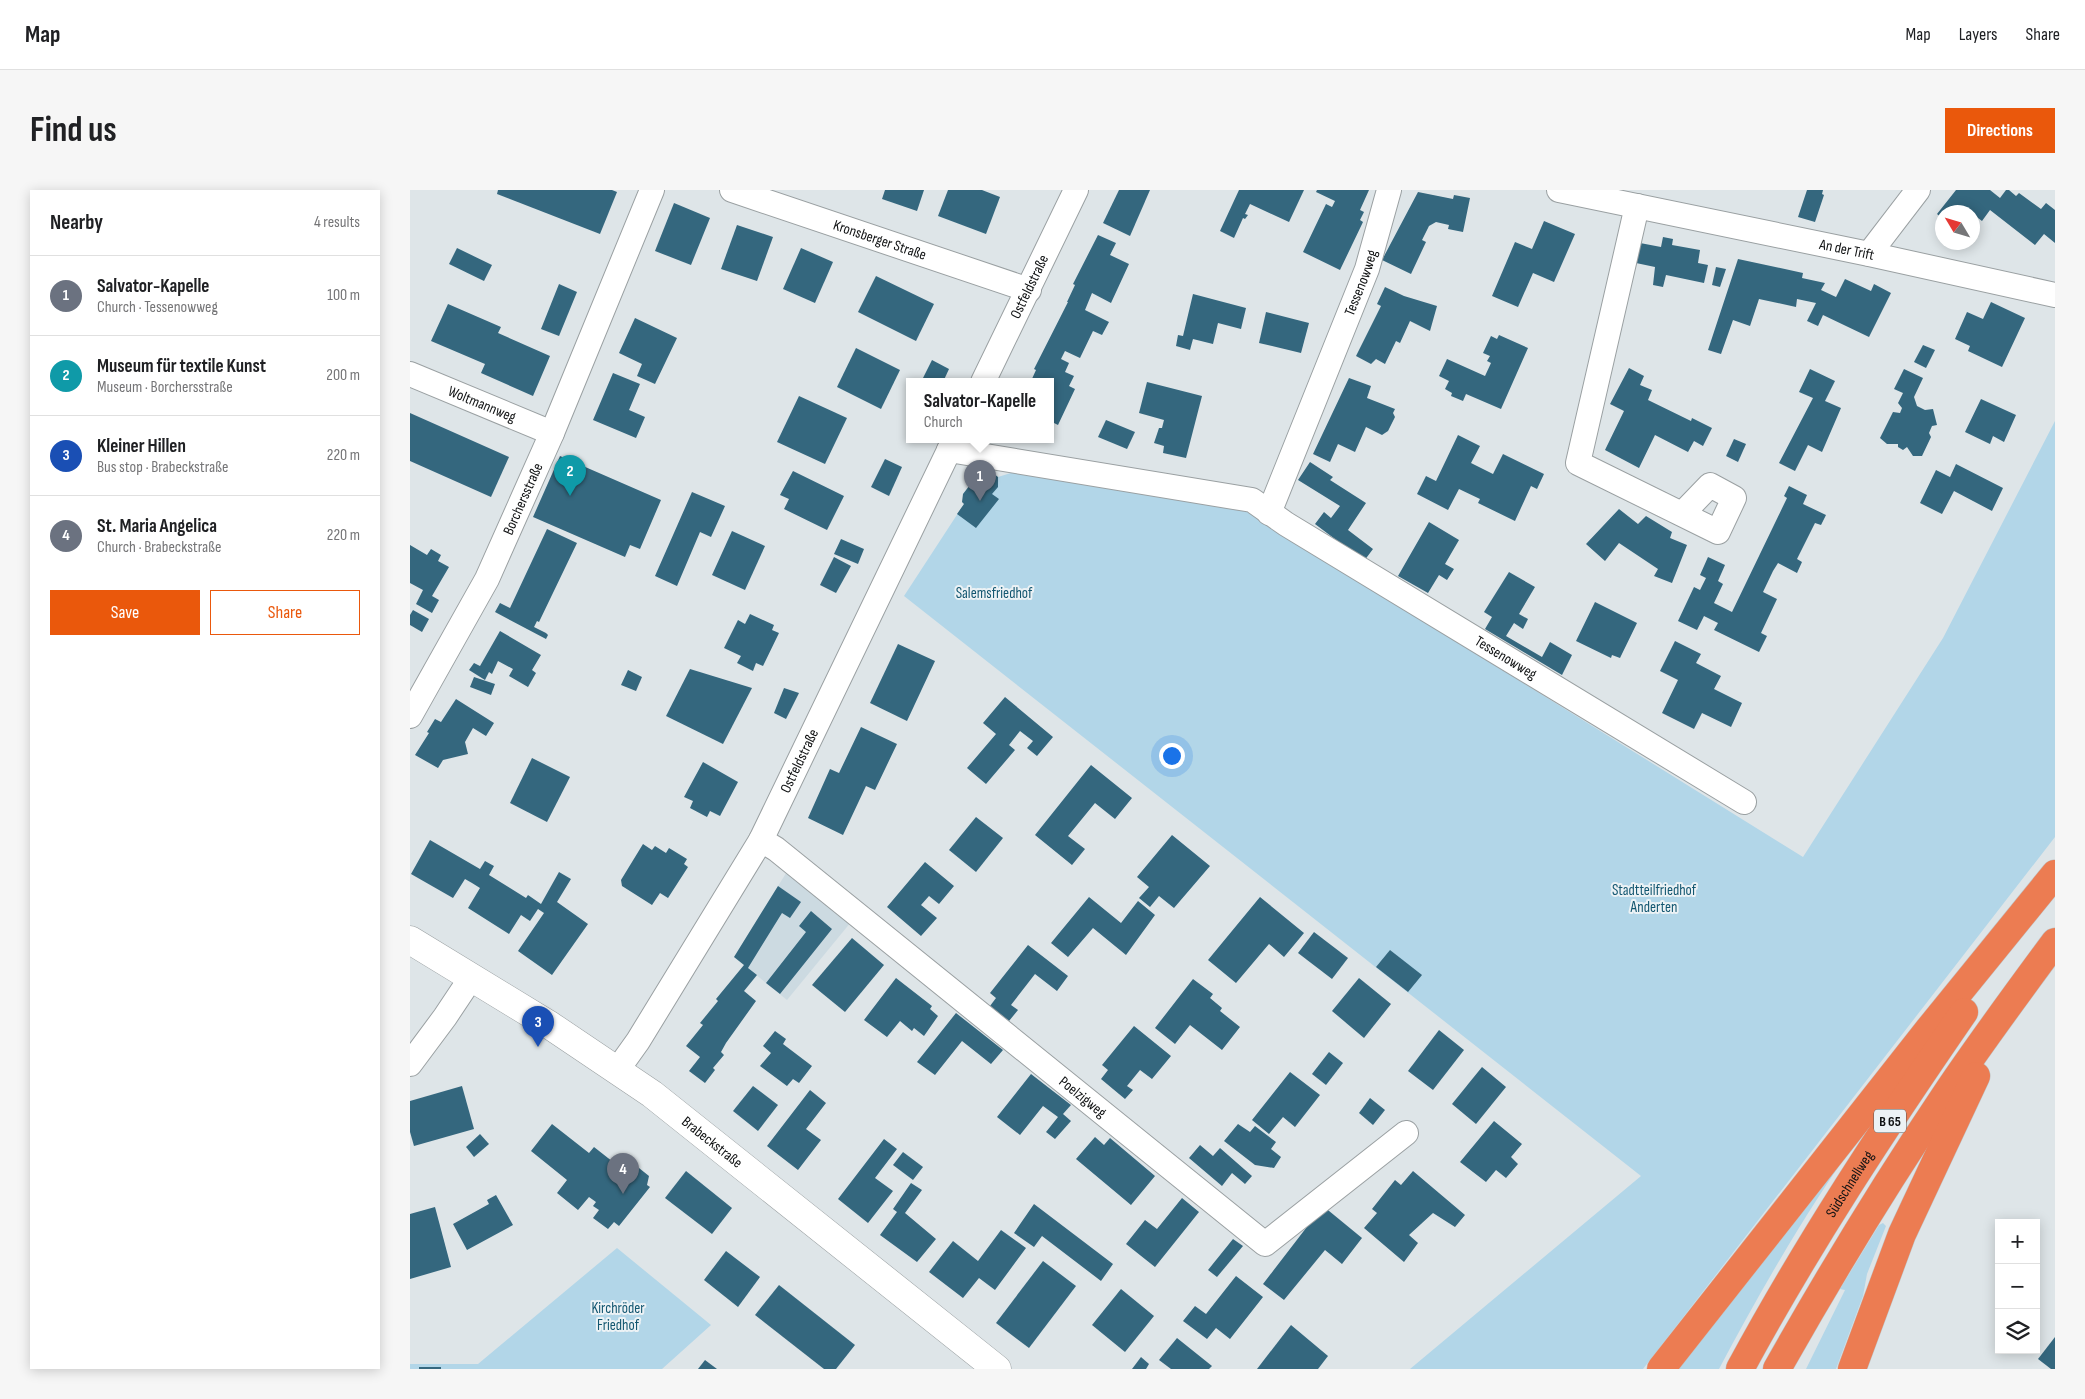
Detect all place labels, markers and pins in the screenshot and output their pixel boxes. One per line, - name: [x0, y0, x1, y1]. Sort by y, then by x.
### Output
- pin: 2: [554, 455, 586, 496]
- pin: 1: [964, 460, 996, 501]
- pin: 3: [522, 1006, 554, 1047]
- pin: 4: [607, 1153, 639, 1194]

